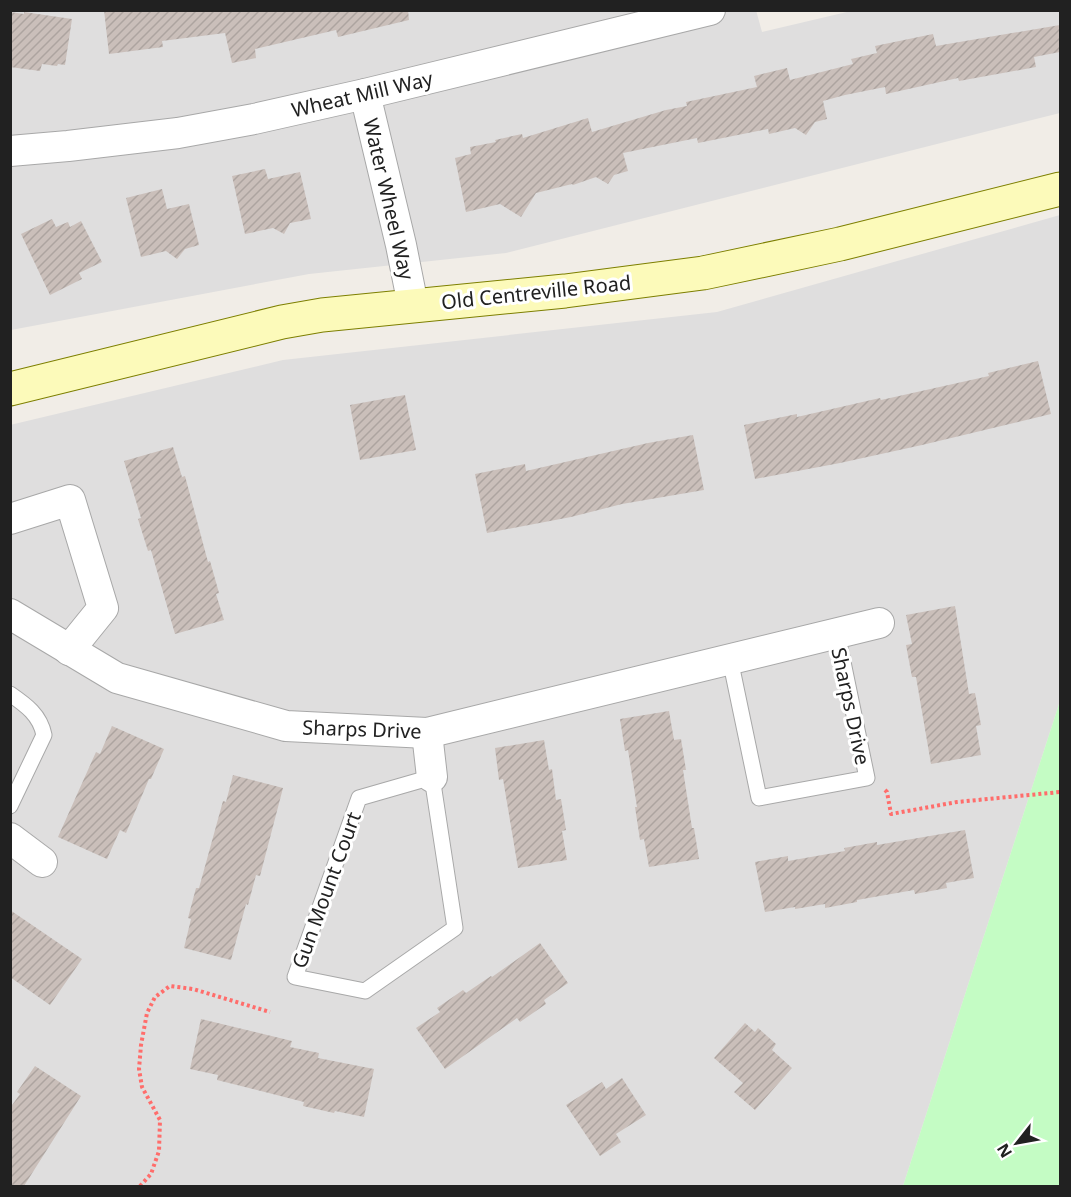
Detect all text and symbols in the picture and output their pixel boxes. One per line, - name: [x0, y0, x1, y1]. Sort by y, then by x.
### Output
- street label: Wheat Mill Way: [289, 64, 436, 123]
- street label: Water Wheel Way: [357, 116, 421, 283]
- street label: Old Centreville Road: [440, 269, 632, 315]
- street label: Sharps Drive: [825, 645, 877, 767]
- street label: Sharps Drive: [302, 713, 422, 745]
- street label: Gun Mount Court: [285, 808, 367, 972]
- north arrow: [987, 1113, 1047, 1173]
- text: N: [991, 1139, 1017, 1162]

